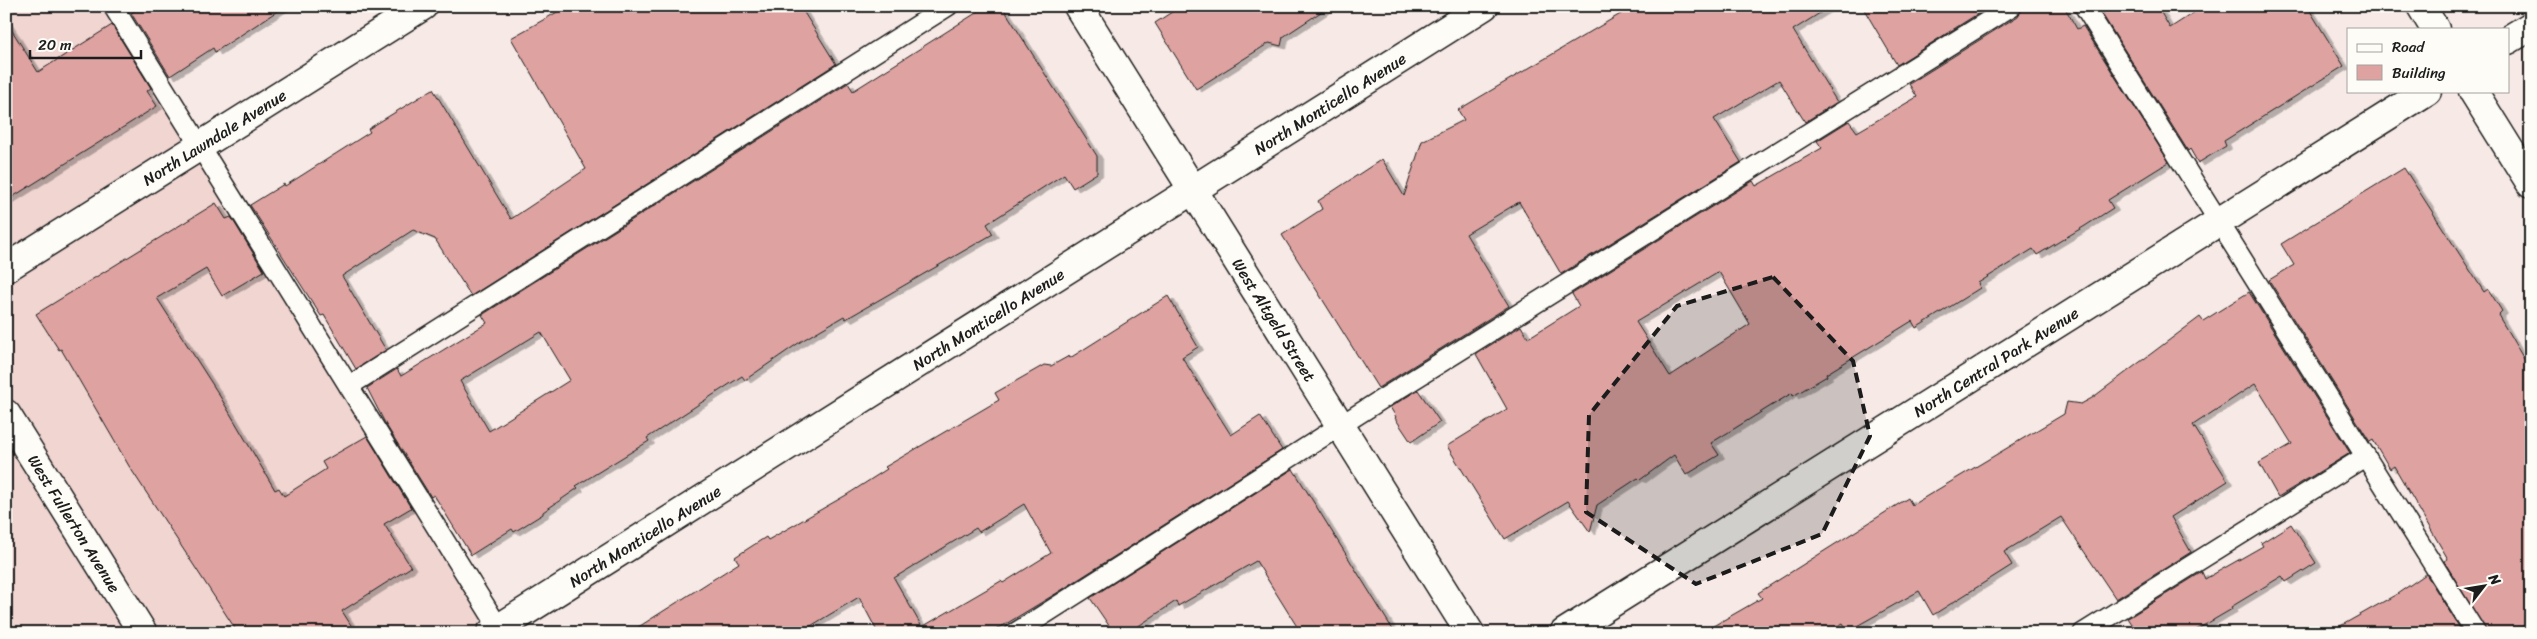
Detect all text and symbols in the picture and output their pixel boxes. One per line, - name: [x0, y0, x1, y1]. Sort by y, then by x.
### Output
- scale bar: [30, 28, 141, 60]
- legend: [2347, 28, 2510, 92]
- text: 20 m: [38, 32, 72, 58]
- text: Road: [2392, 34, 2425, 60]
- street label: North Monticello Avenue: [1248, 45, 1412, 163]
- text: Building: [2392, 60, 2446, 86]
- street label: North Lawndale Avenue: [137, 81, 292, 194]
- street label: West Altgeld Street: [1224, 252, 1324, 388]
- street label: North Monticello Avenue: [906, 260, 1071, 379]
- street label: North Central Park Avenue: [1907, 299, 2085, 425]
- street label: West Fullerton Avenue: [20, 449, 128, 599]
- street label: North Monticello Avenue: [563, 477, 727, 595]
- north arrow: [2460, 562, 2510, 612]
- text: N: [2481, 568, 2508, 590]

